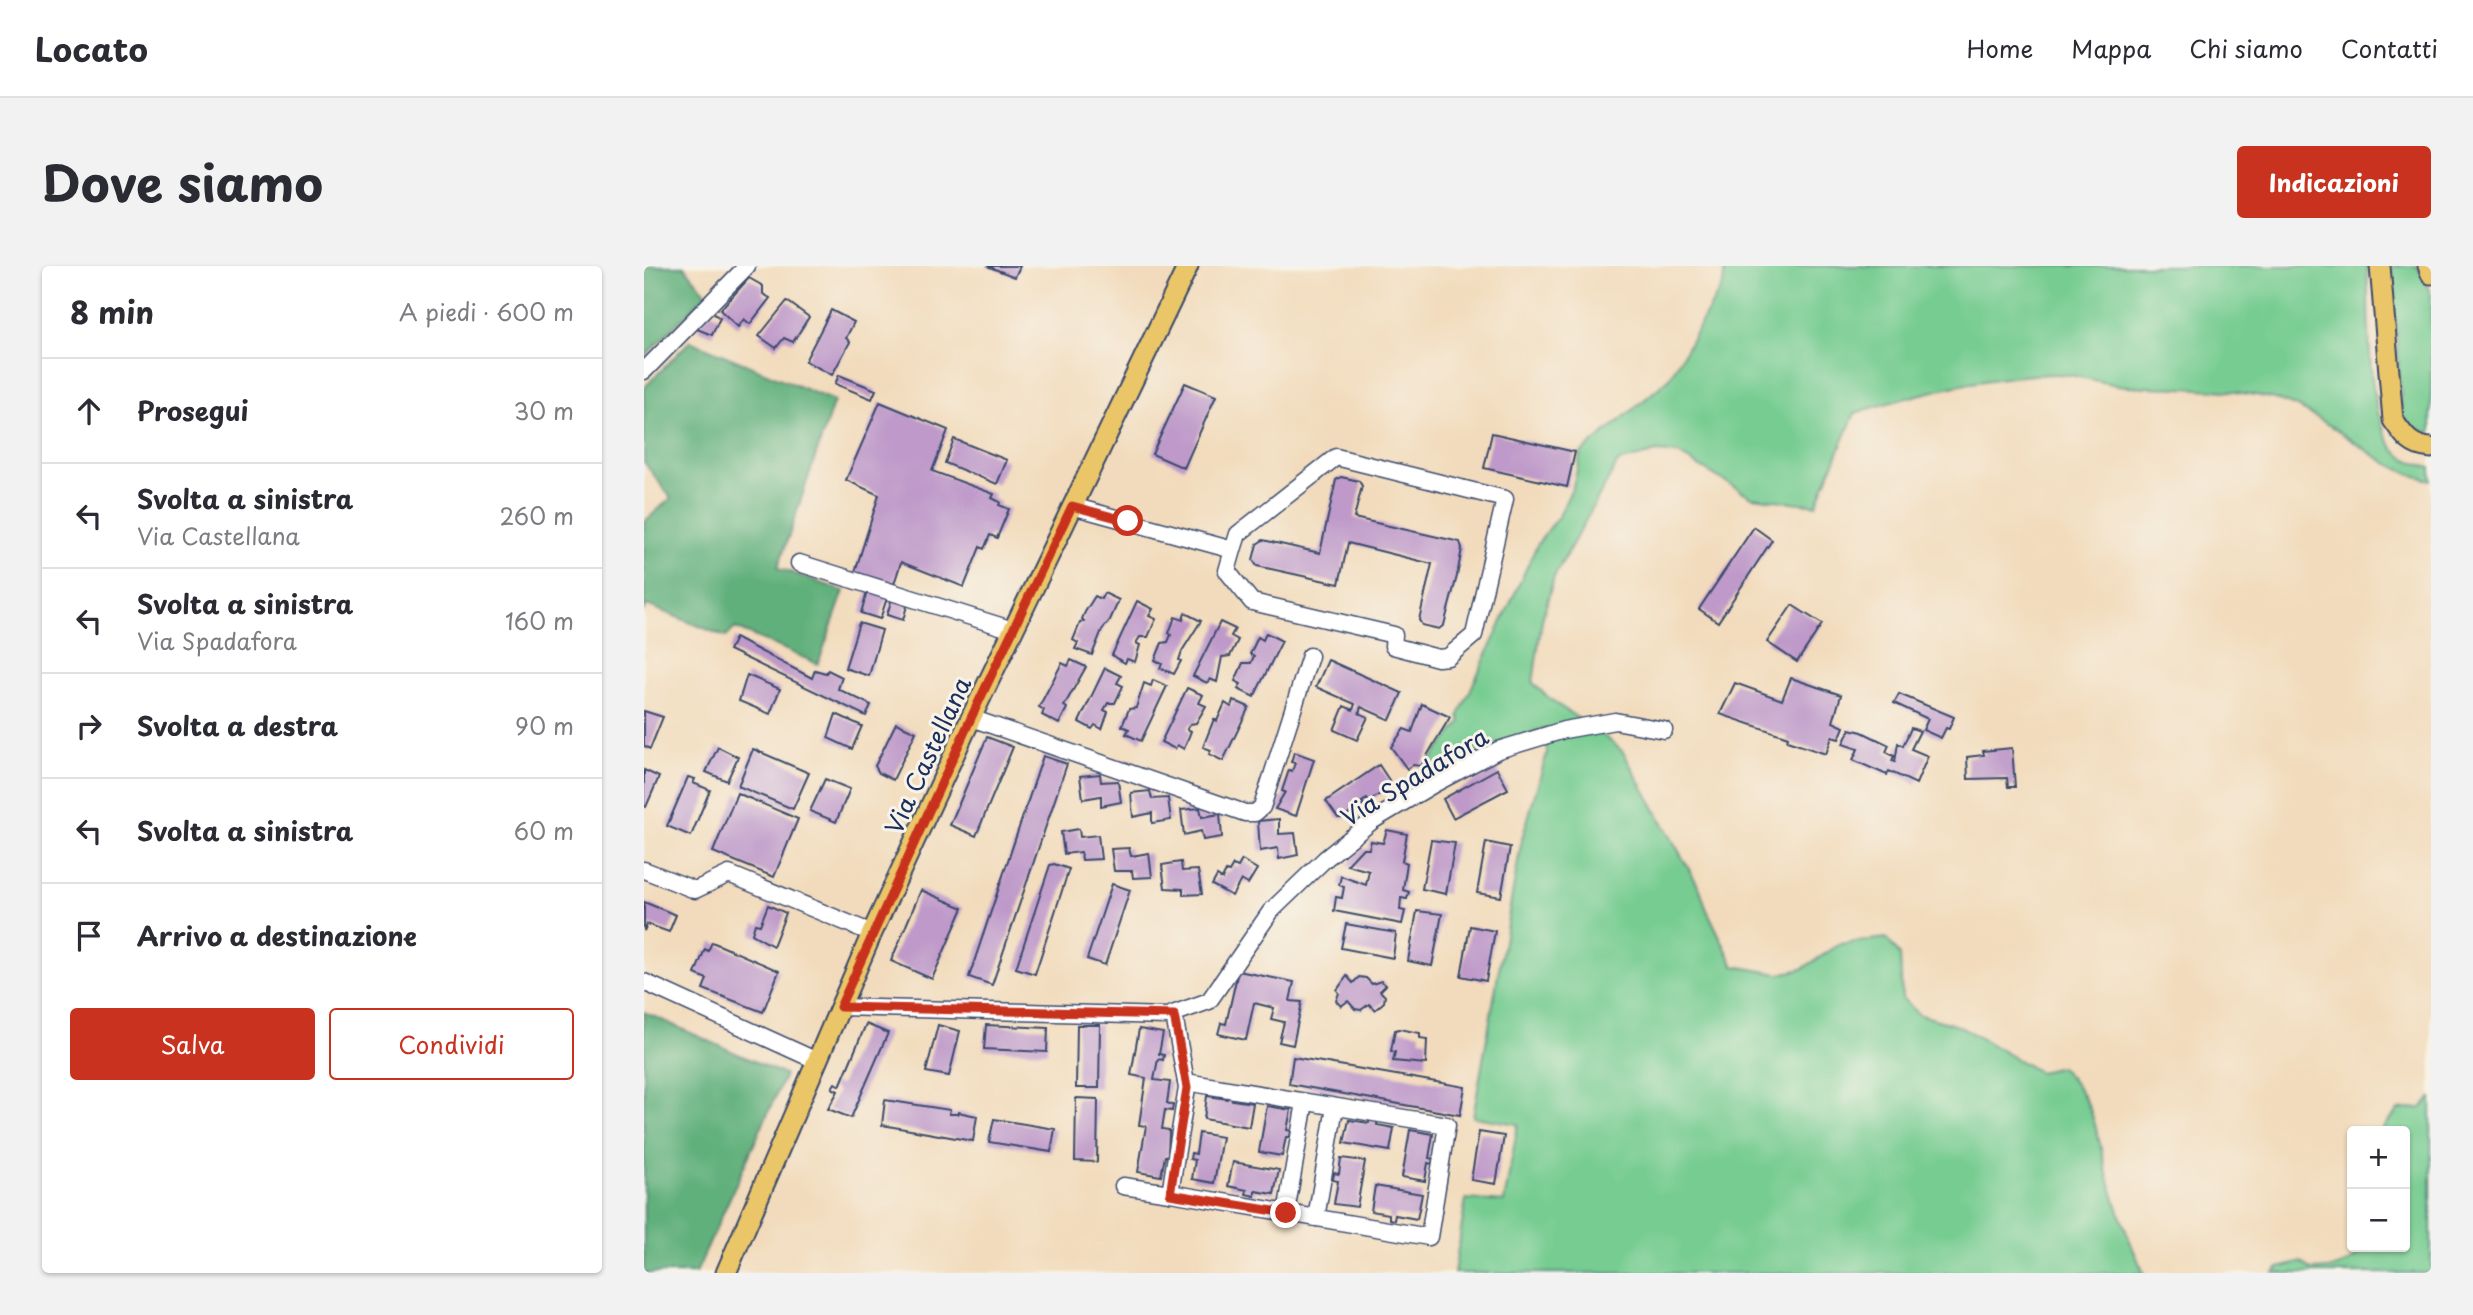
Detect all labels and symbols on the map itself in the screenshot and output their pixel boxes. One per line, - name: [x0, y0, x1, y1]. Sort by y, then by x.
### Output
- route start: [1112, 505, 1143, 536]
- street label: Via Castellana: [875, 670, 979, 840]
- street label: Via Spadafora: [1333, 717, 1495, 834]
- route end: [1270, 1197, 1301, 1228]

